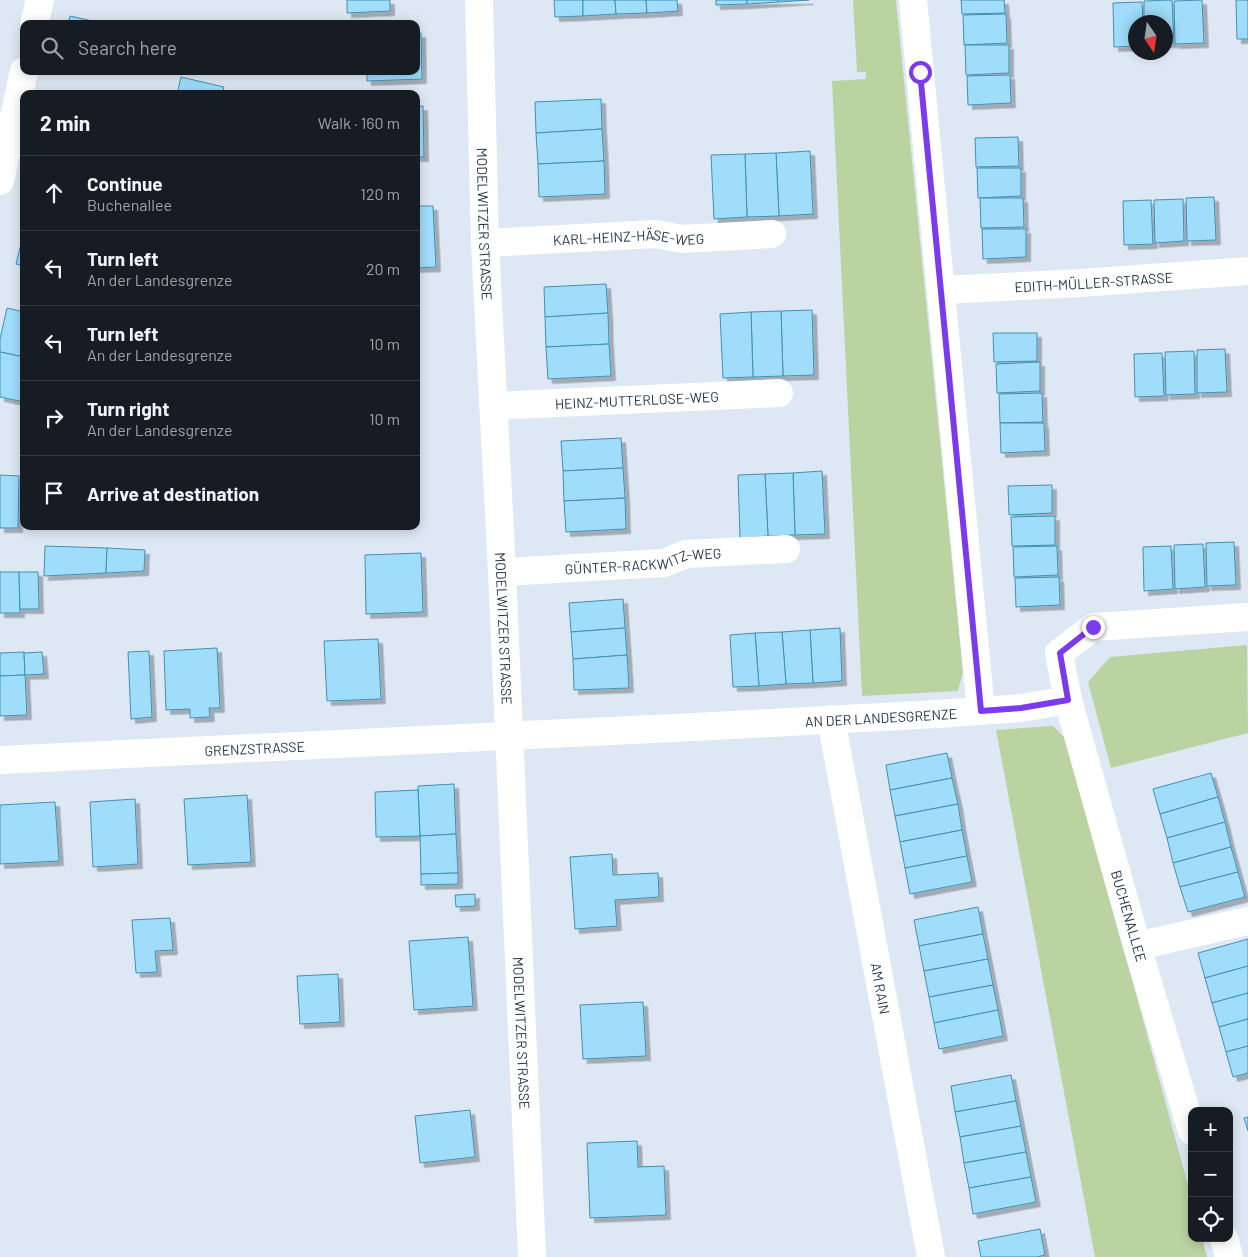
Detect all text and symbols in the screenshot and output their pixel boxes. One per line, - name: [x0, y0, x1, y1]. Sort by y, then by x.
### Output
- north arrow: [1128, 15, 1173, 60]
- search box: [20, 20, 420, 75]
- icon: search: [38, 34, 66, 62]
- text: Search here: [78, 36, 177, 59]
- route start: [909, 61, 932, 84]
- text: 2 min: [40, 110, 90, 135]
- text: Walk · 160 m: [318, 113, 400, 132]
- street label: MODELWITZER STRASSE: [474, 147, 496, 301]
- text: Continue: [87, 172, 163, 195]
- icon: ahead: [40, 179, 68, 207]
- text: 120 m: [360, 184, 400, 203]
- text: Buchenallee: [87, 195, 172, 214]
- street label: KARL-HEINZ-HÄSE-WEG: [552, 225, 705, 248]
- text: Turn left: [87, 247, 158, 270]
- icon: left: [40, 254, 68, 282]
- text: 20 m: [366, 259, 400, 278]
- street label: EDITH-MÜLLER-STRASSE: [1014, 268, 1174, 295]
- text: An der Landesgrenze: [87, 270, 233, 289]
- text: Turn left: [87, 322, 158, 345]
- icon: left: [40, 329, 68, 357]
- text: 10 m: [369, 334, 400, 353]
- text: An der Landesgrenze: [87, 345, 233, 364]
- street label: HEINZ-MUTTERLOSE-WEG: [555, 387, 719, 412]
- text: Turn right: [87, 397, 169, 420]
- icon: right: [40, 404, 68, 432]
- text: 10 m: [369, 409, 400, 428]
- text: An der Landesgrenze: [87, 420, 233, 439]
- icon: arrive: [40, 479, 68, 507]
- text: Arrive at destination: [87, 482, 259, 505]
- street label: GÜNTER-RACKWITZ-WEG: [564, 544, 722, 577]
- street label: MODELWITZER STRASSE: [492, 552, 516, 705]
- route end: [1082, 616, 1105, 639]
- street label: AN DER LANDESGRENZE: [804, 704, 958, 730]
- street label: GRENZSTRASSE: [204, 737, 305, 759]
- street label: BUCHENALLEE: [1108, 868, 1150, 964]
- street label: MODELWITZER STRASSE: [510, 956, 534, 1110]
- street label: AM RAIN: [868, 961, 894, 1016]
- map controls: [1188, 1107, 1233, 1242]
- button: +: [1188, 1107, 1233, 1152]
- button: −: [1188, 1152, 1233, 1197]
- button: locate: [1188, 1197, 1233, 1242]

